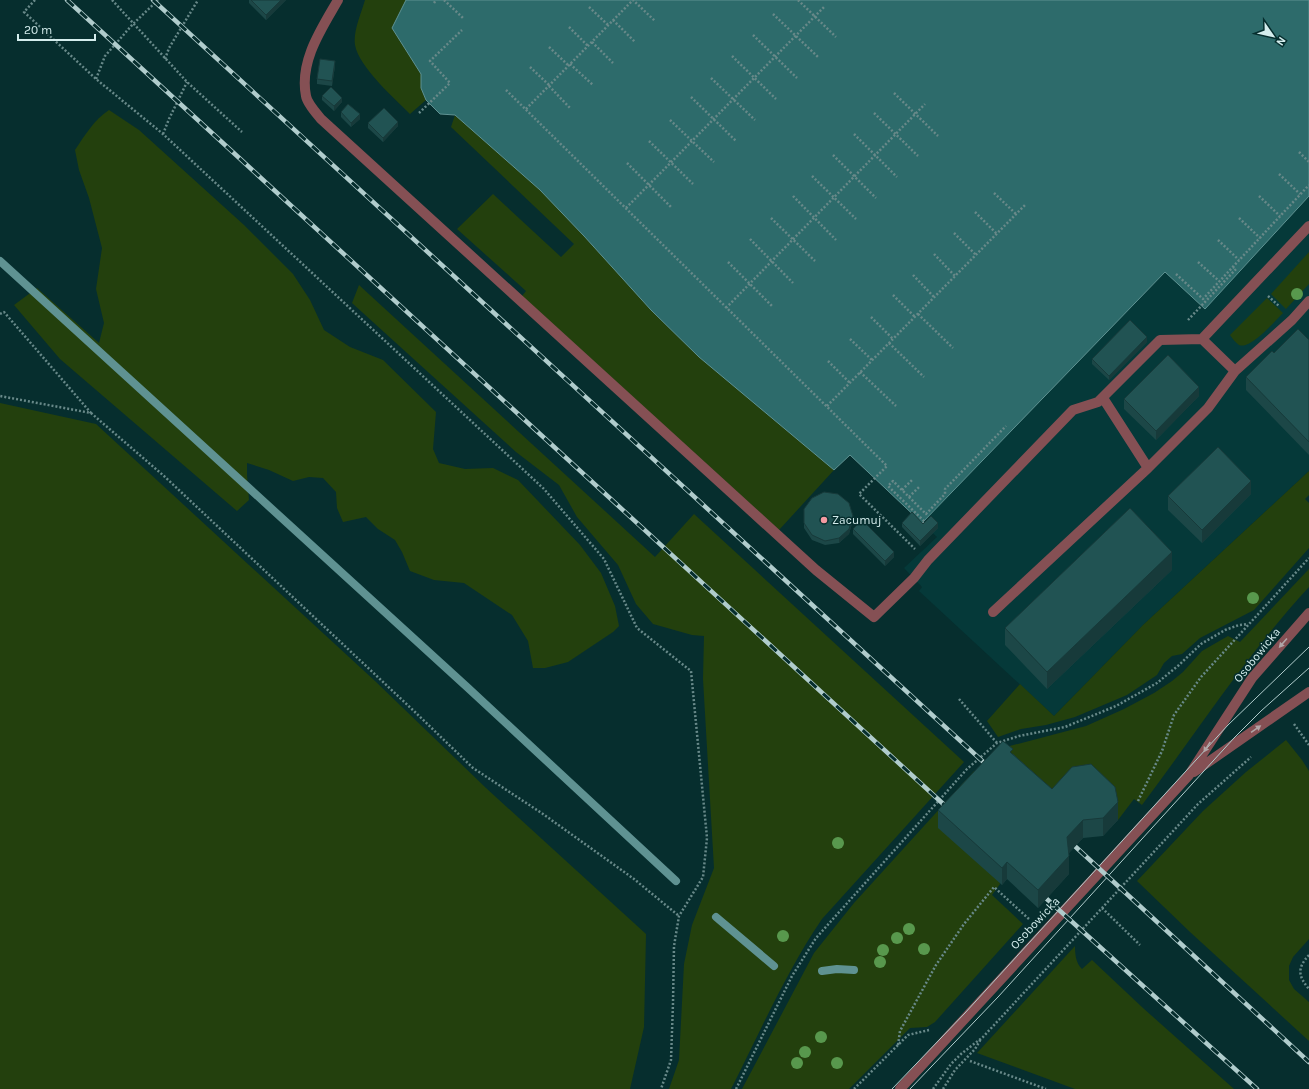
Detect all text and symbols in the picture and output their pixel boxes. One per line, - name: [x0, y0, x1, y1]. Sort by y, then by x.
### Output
- scale bar: [18, 16, 95, 42]
- north arrow: [1253, 16, 1293, 56]
- text: 20 m: [24, 23, 52, 37]
- text: N: [1273, 34, 1288, 48]
- place label: Zacumuj: [832, 513, 881, 527]
- marker: Zacumuj: [819, 515, 829, 525]
- street label: Osobowicka: [1231, 625, 1283, 685]
- one-way arrow: [1279, 637, 1288, 648]
- one-way arrow: [1250, 725, 1261, 733]
- one-way arrow: [1203, 742, 1211, 753]
- street label: Osobowicka: [1007, 894, 1063, 952]

